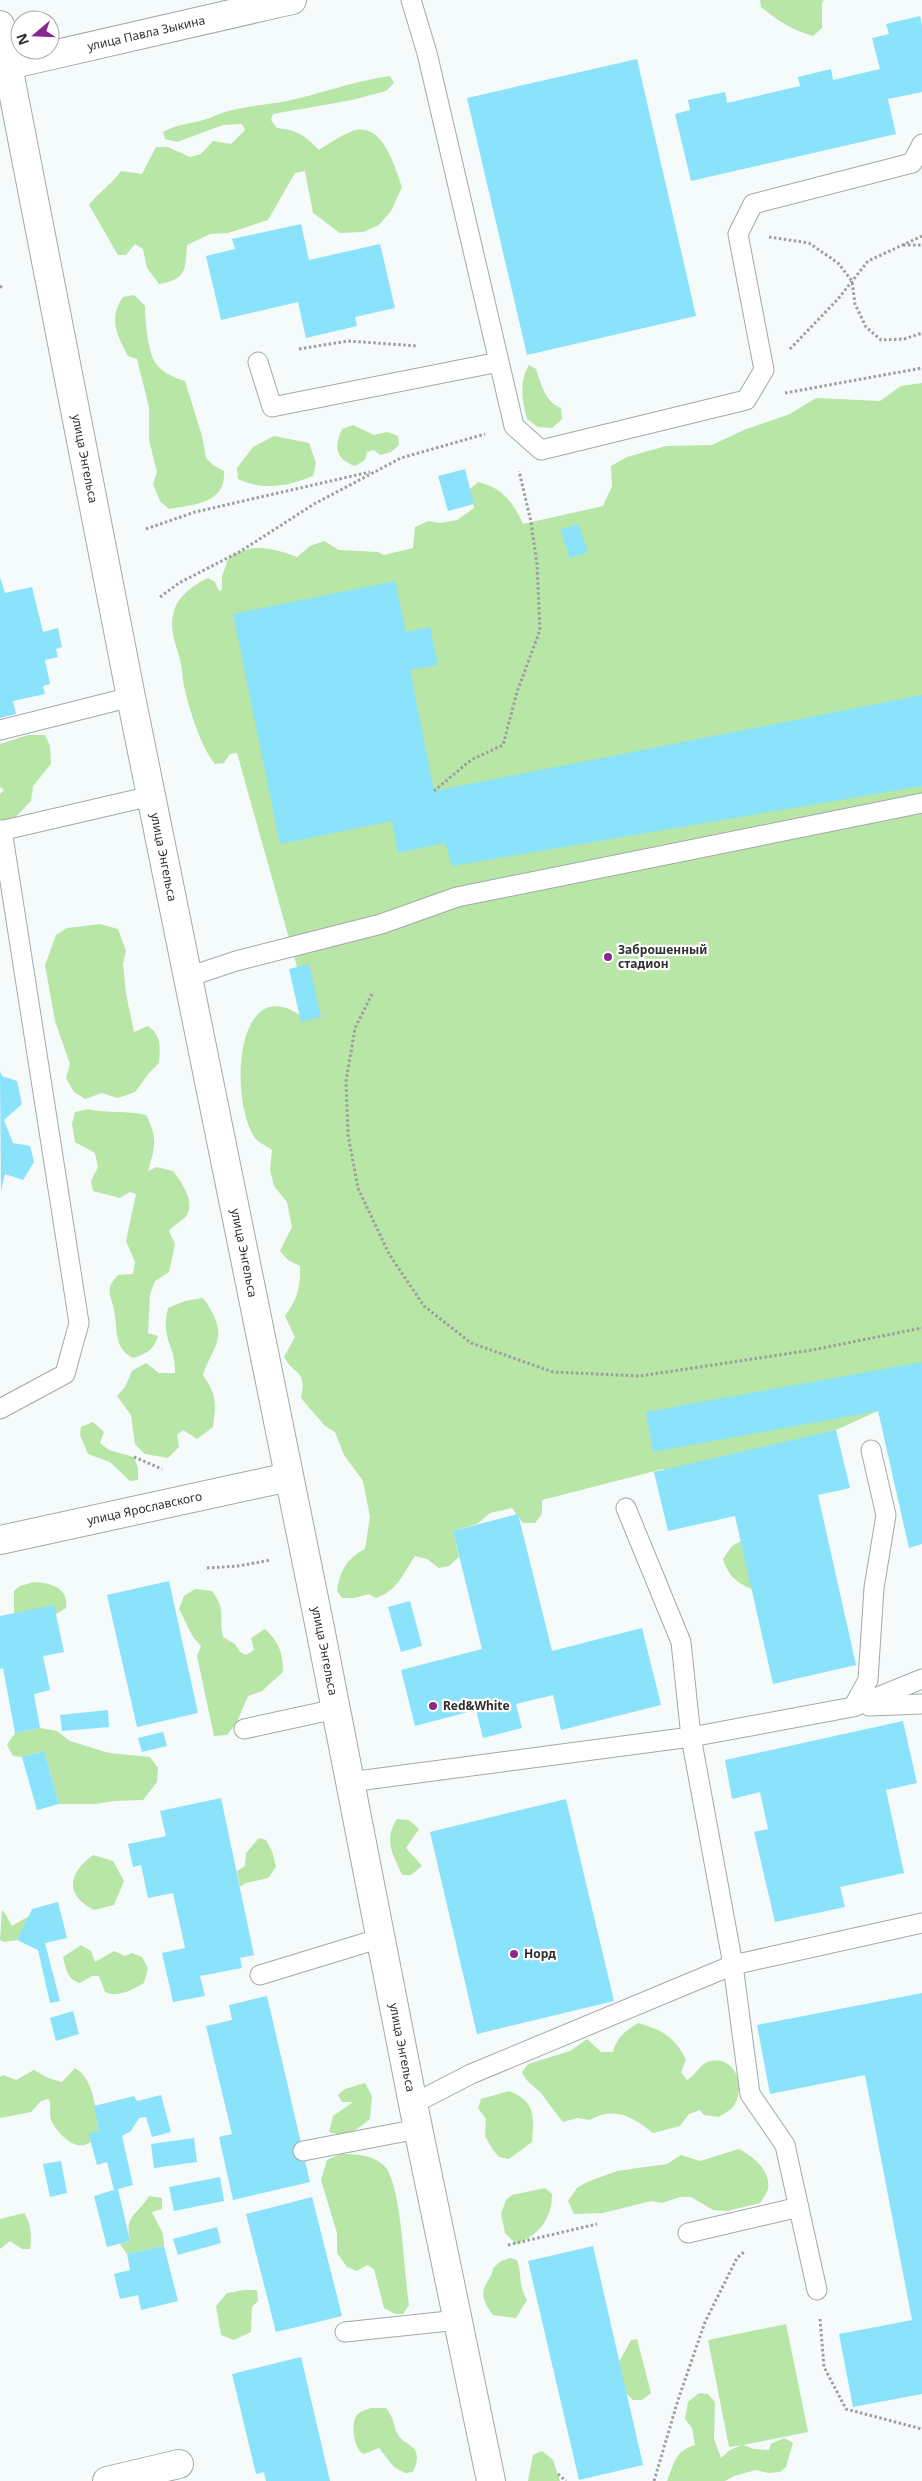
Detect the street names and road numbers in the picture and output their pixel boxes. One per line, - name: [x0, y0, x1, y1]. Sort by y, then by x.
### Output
- street label: улица Павла Зыкина: [86, 11, 207, 55]
- street label: улица Энгельса: [68, 413, 102, 505]
- street label: улица Энгельса: [147, 811, 181, 903]
- street label: улица Энгельса: [227, 1207, 262, 1299]
- street label: улица Ярославского: [85, 1487, 204, 1529]
- street label: улица Энгельса: [308, 1605, 342, 1697]
- street label: улица Энгельса: [385, 2001, 419, 2093]

